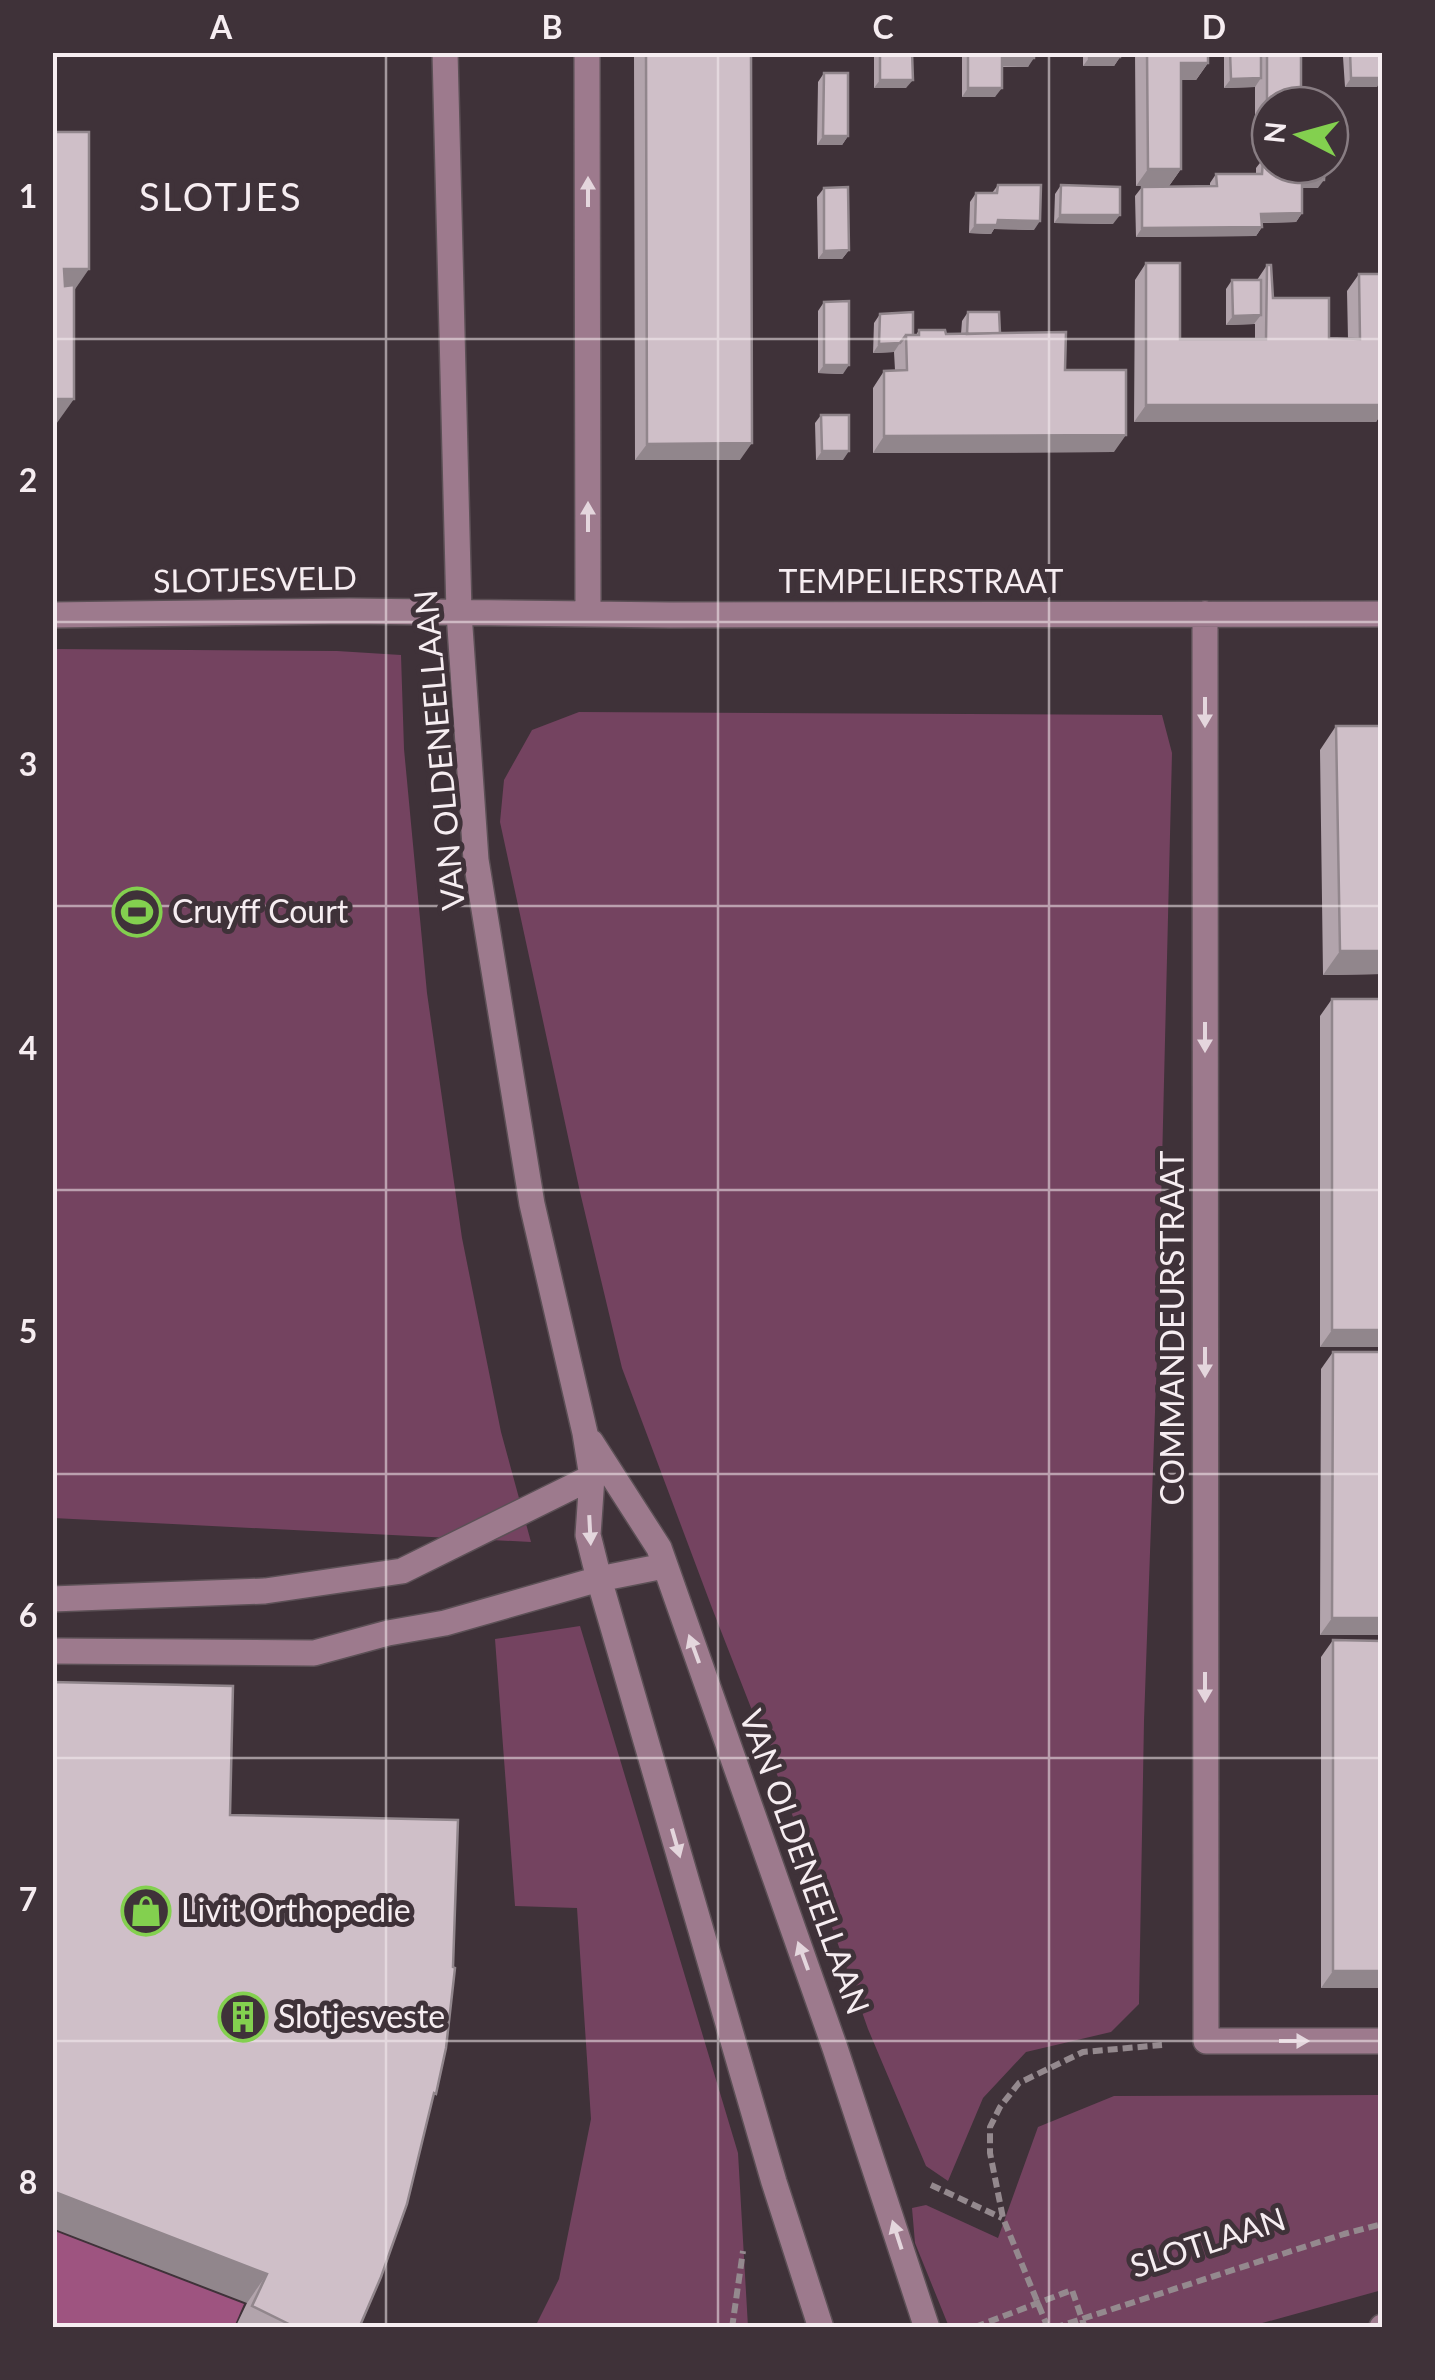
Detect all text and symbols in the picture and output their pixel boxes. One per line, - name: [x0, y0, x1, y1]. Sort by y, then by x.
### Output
- text: A: [209, 7, 233, 46]
- text: B: [541, 7, 563, 46]
- text: C: [872, 7, 894, 46]
- text: D: [1202, 7, 1226, 46]
- north arrow: [1250, 85, 1350, 185]
- text: N: [1256, 120, 1292, 145]
- district label: SLOTJES: [139, 173, 303, 219]
- one-way arrow: [580, 175, 596, 207]
- text: 1: [19, 176, 37, 215]
- text: 2: [19, 460, 37, 499]
- one-way arrow: [580, 500, 596, 532]
- street label: SLOTJESVELD: [153, 557, 357, 600]
- street label: TEMPELIERSTRAAT: [779, 561, 1064, 600]
- street label: VAN OLDENEELLAAN: [405, 588, 472, 912]
- one-way arrow: [1197, 696, 1213, 728]
- text: 3: [19, 744, 37, 783]
- sports icon: Cruyff Court: [111, 886, 163, 938]
- place label: Cruyff Court: [172, 891, 349, 930]
- one-way arrow: [1197, 1021, 1213, 1053]
- text: 4: [19, 1028, 37, 1067]
- street label: COMMANDEURSTRAAT: [1152, 1151, 1191, 1505]
- text: 5: [19, 1311, 37, 1350]
- one-way arrow: [1197, 1346, 1213, 1378]
- one-way arrow: [582, 1515, 598, 1546]
- text: 6: [19, 1595, 37, 1634]
- one-way arrow: [686, 1634, 701, 1664]
- one-way arrow: [1197, 1671, 1213, 1703]
- street label: VAN OLDENEELLAAN: [732, 1704, 879, 2019]
- one-way arrow: [669, 1828, 684, 1859]
- text: 7: [19, 1879, 37, 1918]
- shop icon: Livit Orthopedie: [120, 1885, 172, 1937]
- place label: Livit Orthopedie: [181, 1890, 411, 1929]
- one-way arrow: [794, 1940, 809, 1970]
- building icon: Slotjesveste: [217, 1991, 269, 2043]
- place label: Slotjesveste: [278, 1996, 445, 2035]
- one-way arrow: [1279, 2033, 1311, 2049]
- text: 8: [19, 2162, 37, 2201]
- street label: SLOTLAAN: [1125, 2198, 1290, 2285]
- one-way arrow: [888, 2219, 903, 2249]

